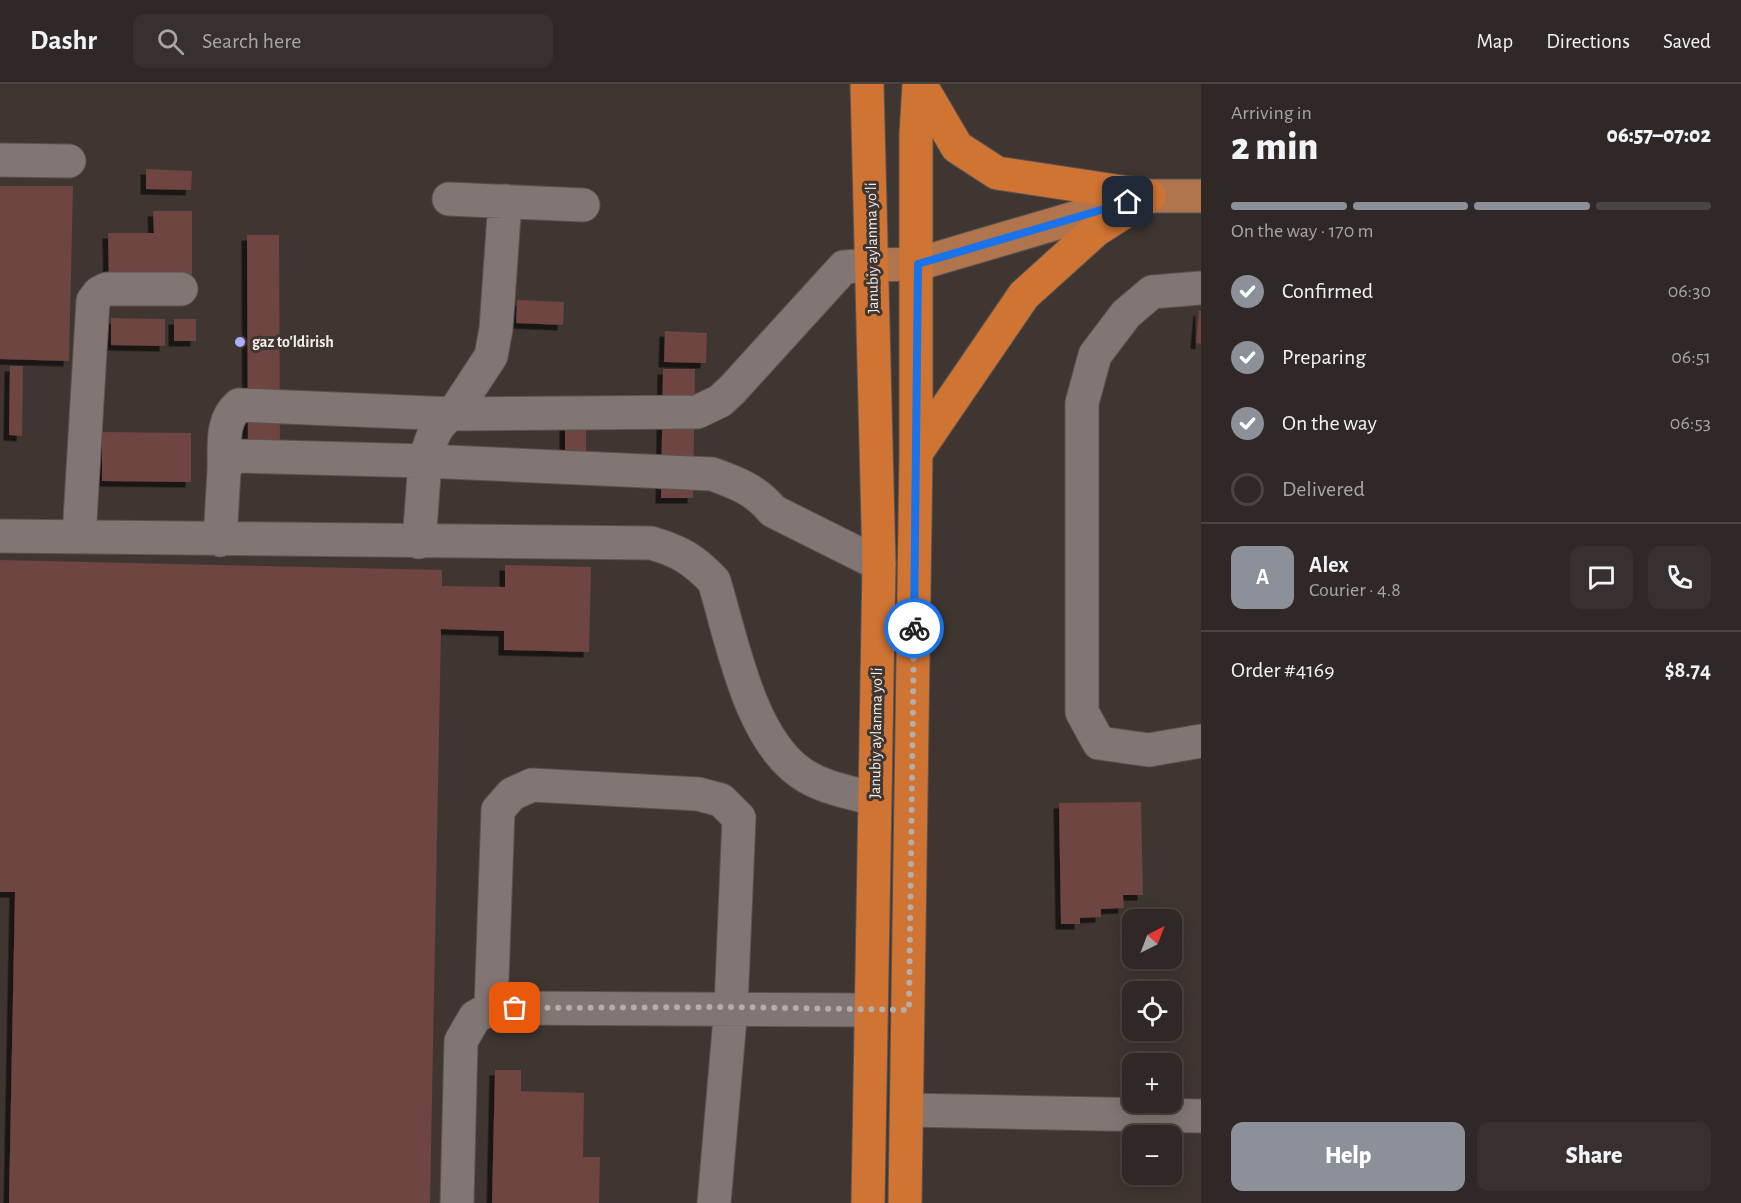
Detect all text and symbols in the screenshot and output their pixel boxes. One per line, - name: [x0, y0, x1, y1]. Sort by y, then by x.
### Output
- search box: [133, 14, 553, 68]
- icon: search: [154, 25, 187, 58]
- text: Dashr: [30, 27, 97, 55]
- text: Search here: [202, 30, 301, 52]
- text: Map: [1477, 31, 1513, 52]
- text: Directions: [1546, 31, 1630, 52]
- text: Saved: [1663, 31, 1711, 52]
- text: Arriving in: [1231, 103, 1312, 123]
- text: 06:57–07:02: [1607, 124, 1711, 146]
- text: 2 min: [1231, 128, 1318, 167]
- pin: [1102, 176, 1153, 227]
- street label: Janubiy aylanma yoʻli: [863, 182, 882, 314]
- icon: home: [1111, 185, 1144, 218]
- text: On the way · 170 m: [1231, 221, 1374, 241]
- icon: check: [1231, 275, 1264, 308]
- text: Confirmed: [1282, 280, 1373, 302]
- text: 06:30: [1668, 281, 1711, 301]
- place label: gaz to'ldirish: [252, 334, 334, 350]
- marker: gaz to'ldirish: [233, 335, 247, 349]
- icon: check: [1231, 341, 1264, 374]
- text: Preparing: [1282, 346, 1366, 368]
- text: 06:51: [1671, 347, 1711, 367]
- icon: check: [1231, 407, 1264, 440]
- text: On the way: [1282, 412, 1377, 434]
- text: 06:53: [1670, 413, 1711, 433]
- text: Delivered: [1282, 478, 1365, 500]
- button: chat: [1570, 546, 1633, 609]
- button: phone: [1648, 546, 1711, 609]
- text: Alex: [1309, 554, 1349, 576]
- text: A: [1256, 566, 1269, 588]
- text: Courier · 4.8: [1309, 580, 1401, 600]
- courier: [884, 598, 944, 658]
- icon: bike: [898, 612, 931, 645]
- text: Order #4169: [1231, 659, 1335, 681]
- text: $8.74: [1665, 659, 1711, 681]
- street label: Janubiy aylanma yoʻli: [867, 667, 886, 799]
- north arrow: [1122, 909, 1182, 969]
- map controls: [1122, 909, 1182, 1185]
- button: locate: [1122, 981, 1182, 1041]
- pin: [489, 982, 540, 1033]
- icon: bag: [498, 991, 531, 1024]
- button: +: [1122, 1053, 1182, 1113]
- button: Help: [1231, 1122, 1465, 1191]
- button: Share: [1477, 1122, 1711, 1191]
- button: −: [1122, 1125, 1182, 1185]

